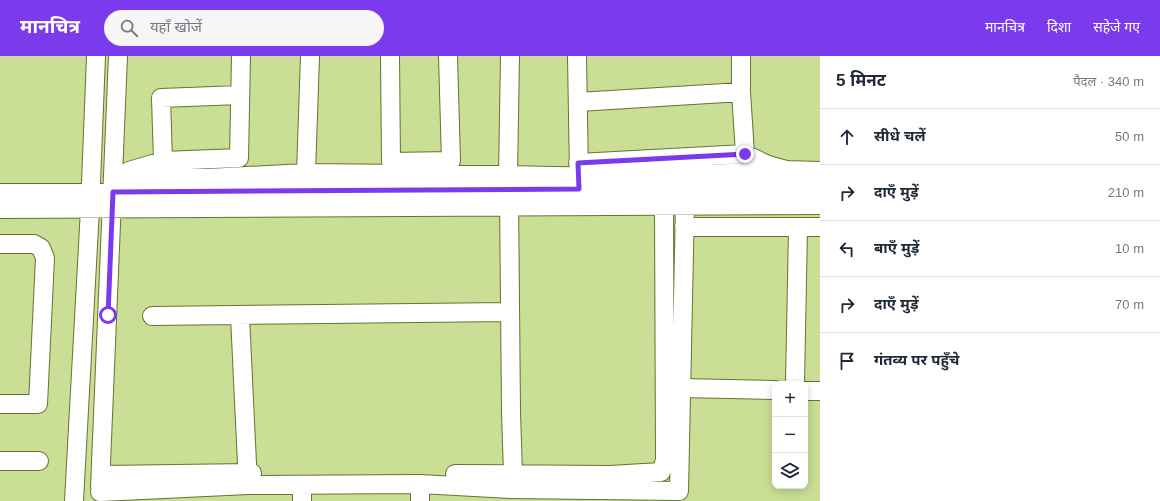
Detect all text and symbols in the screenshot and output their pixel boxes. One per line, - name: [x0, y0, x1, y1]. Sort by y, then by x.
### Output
- search box: [104, 10, 384, 46]
- text: मानचित्र: [20, 16, 80, 37]
- icon: search: [118, 17, 140, 39]
- text: यहाँ खोजें: [150, 18, 202, 35]
- text: मानचित्र: [985, 19, 1025, 35]
- text: दिशा: [1047, 19, 1071, 35]
- text: सहेजे गए: [1093, 19, 1140, 35]
- text: 5 मिनट: [836, 71, 886, 90]
- text: पैदल · 340 m: [1073, 74, 1144, 89]
- icon: ahead: [836, 126, 858, 148]
- text: सीधे चलें: [874, 127, 925, 144]
- text: 50 m: [1115, 129, 1144, 144]
- route end: [736, 145, 754, 163]
- icon: right: [836, 182, 858, 204]
- text: दाएँ मुड़ें: [874, 183, 918, 200]
- text: 210 m: [1108, 185, 1144, 200]
- icon: left: [836, 238, 858, 260]
- text: बाएँ मुड़ें: [874, 239, 919, 256]
- text: 10 m: [1115, 241, 1144, 256]
- icon: right: [836, 294, 858, 316]
- text: दाएँ मुड़ें: [874, 295, 918, 312]
- text: 70 m: [1115, 297, 1144, 312]
- route start: [99, 306, 117, 324]
- icon: arrive: [836, 350, 858, 372]
- text: गंतव्य पर पहुँचे: [874, 351, 959, 368]
- map controls: [772, 381, 808, 489]
- button: +: [772, 381, 808, 417]
- button: −: [772, 417, 808, 453]
- button: layers: [772, 453, 808, 489]

